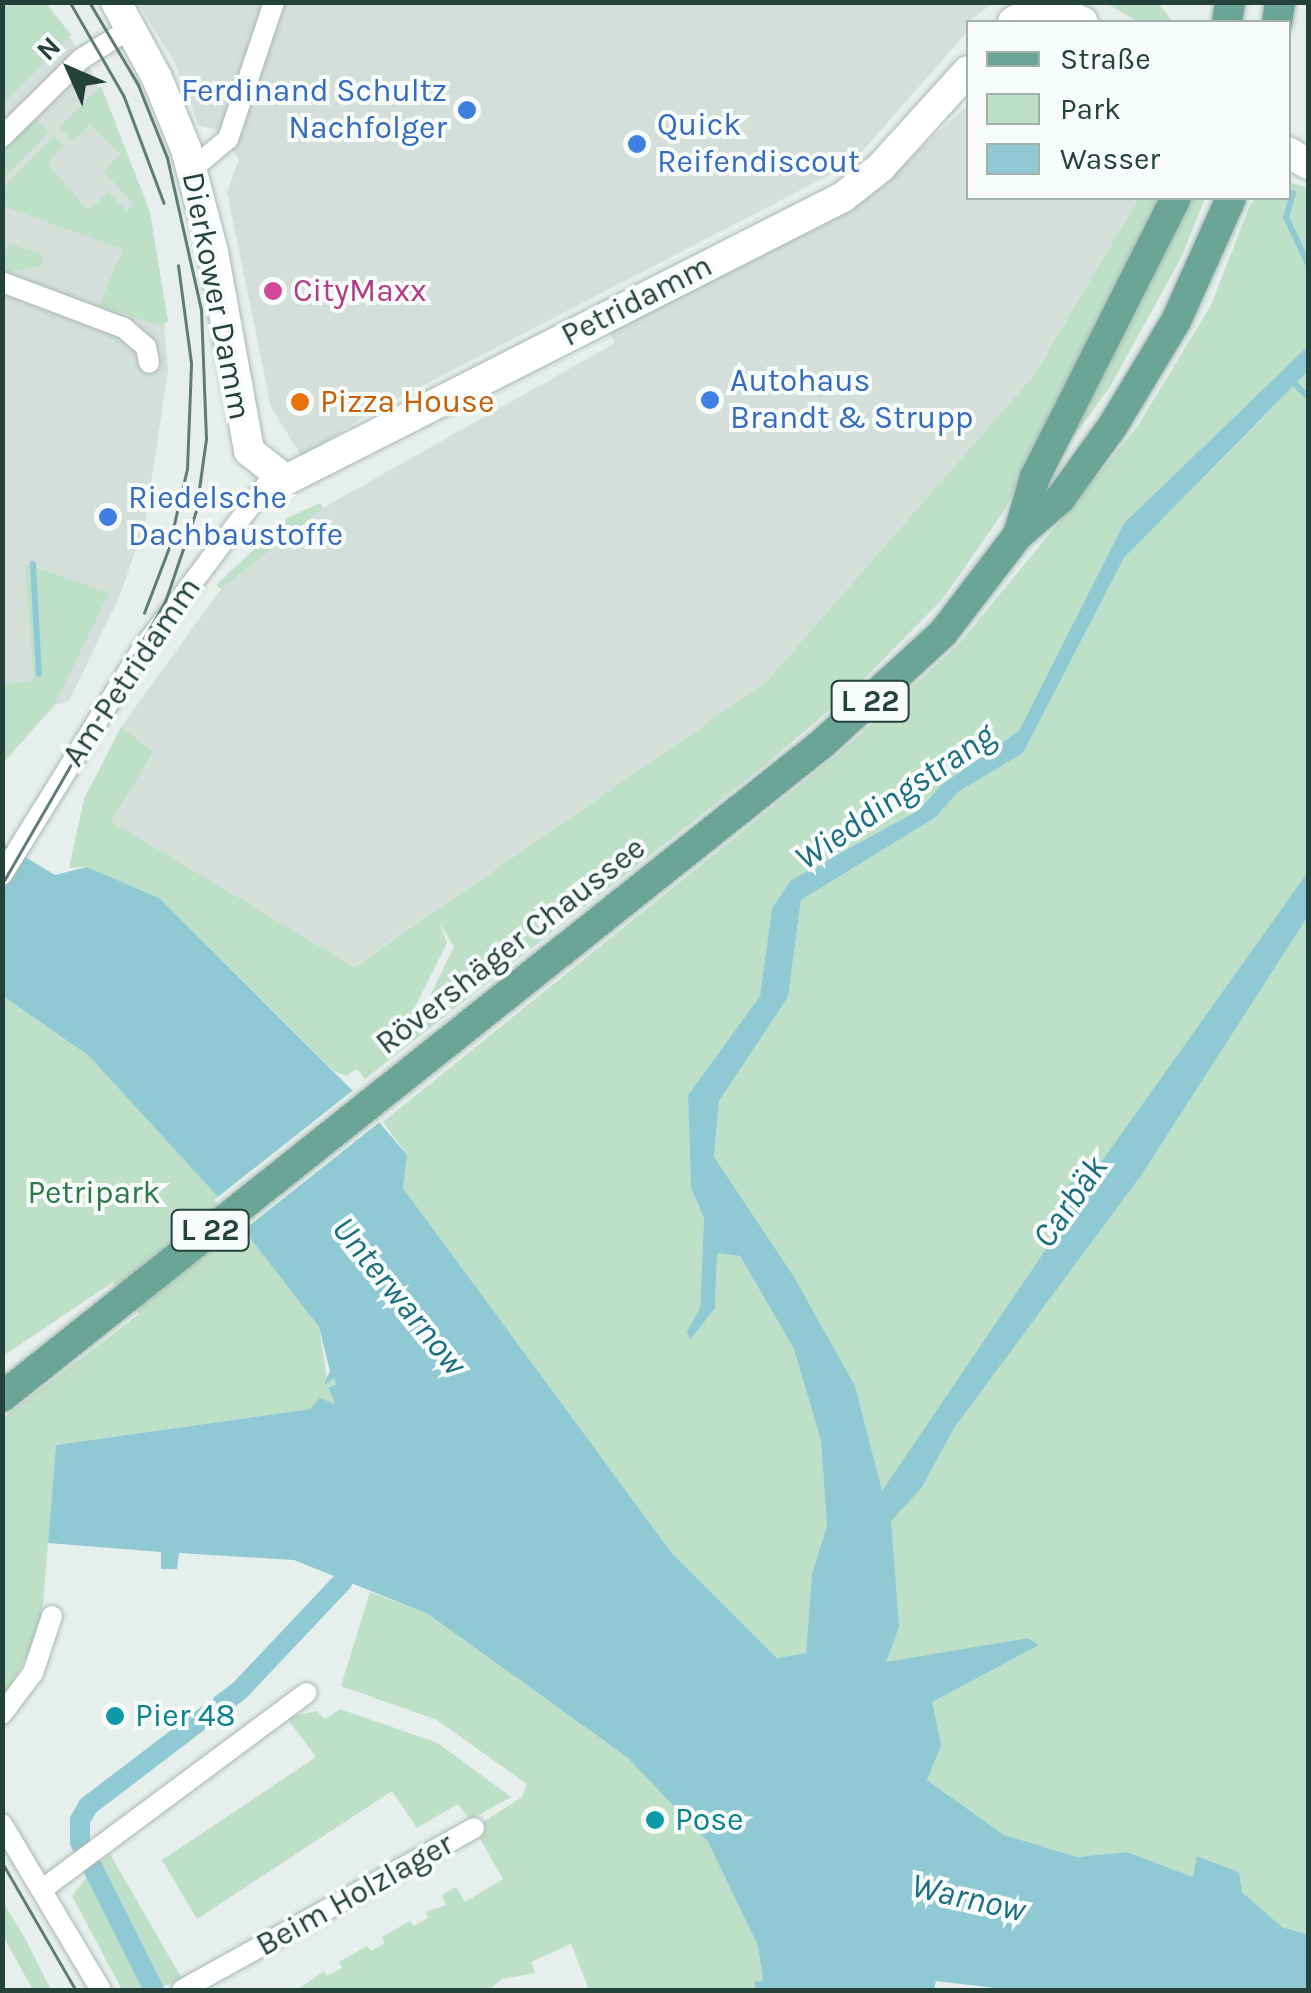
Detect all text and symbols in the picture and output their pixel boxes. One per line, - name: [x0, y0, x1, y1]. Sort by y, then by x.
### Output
- north arrow: [20, 20, 120, 120]
- legend: [966, 20, 1291, 200]
- text: N: [30, 30, 67, 67]
- text: Straße: [1060, 41, 1151, 77]
- place label: Ferdinand Schultz Nachfolger: [181, 73, 447, 148]
- text: Park: [1060, 91, 1121, 127]
- marker: Ferdinand Schultz Nachfolger: [456, 99, 478, 121]
- place label: Quick Reifendiscout: [657, 107, 860, 182]
- marker: Quick Reifendiscout: [626, 133, 648, 155]
- text: Wasser: [1060, 141, 1160, 177]
- street label: Dierkower Damm: [173, 169, 259, 423]
- street label: Petridamm: [555, 247, 719, 355]
- place label: CityMaxx: [293, 272, 427, 310]
- marker: CityMaxx: [262, 280, 284, 302]
- place label: Autohaus Brandt & Strupp: [730, 363, 974, 438]
- place label: Pizza House: [320, 383, 494, 421]
- marker: Autohaus Brandt & Strupp: [699, 389, 721, 411]
- marker: Pizza House: [289, 391, 311, 413]
- place label: Riedelsche Dachbaustoffe: [128, 480, 343, 555]
- marker: Riedelsche Dachbaustoffe: [97, 506, 119, 528]
- street label: Am Petridamm: [55, 570, 209, 774]
- road number: L 22: [830, 676, 910, 726]
- water label: Wieddingstrang: [787, 715, 1003, 879]
- street label: Rövershäger Chaussee: [369, 829, 653, 1063]
- water label: Carbäk: [1023, 1148, 1117, 1256]
- park label: Petripark: [27, 1174, 161, 1212]
- road number: L 22: [170, 1205, 250, 1255]
- water label: Unterwarnow: [323, 1209, 475, 1383]
- place label: Pier 48: [135, 1697, 235, 1735]
- marker: Pier 48: [104, 1705, 126, 1727]
- place label: Pose: [675, 1801, 743, 1839]
- marker: Pose: [644, 1809, 666, 1831]
- street label: Beim Holzlager: [250, 1825, 460, 1965]
- water label: Warnow: [907, 1865, 1029, 1931]

